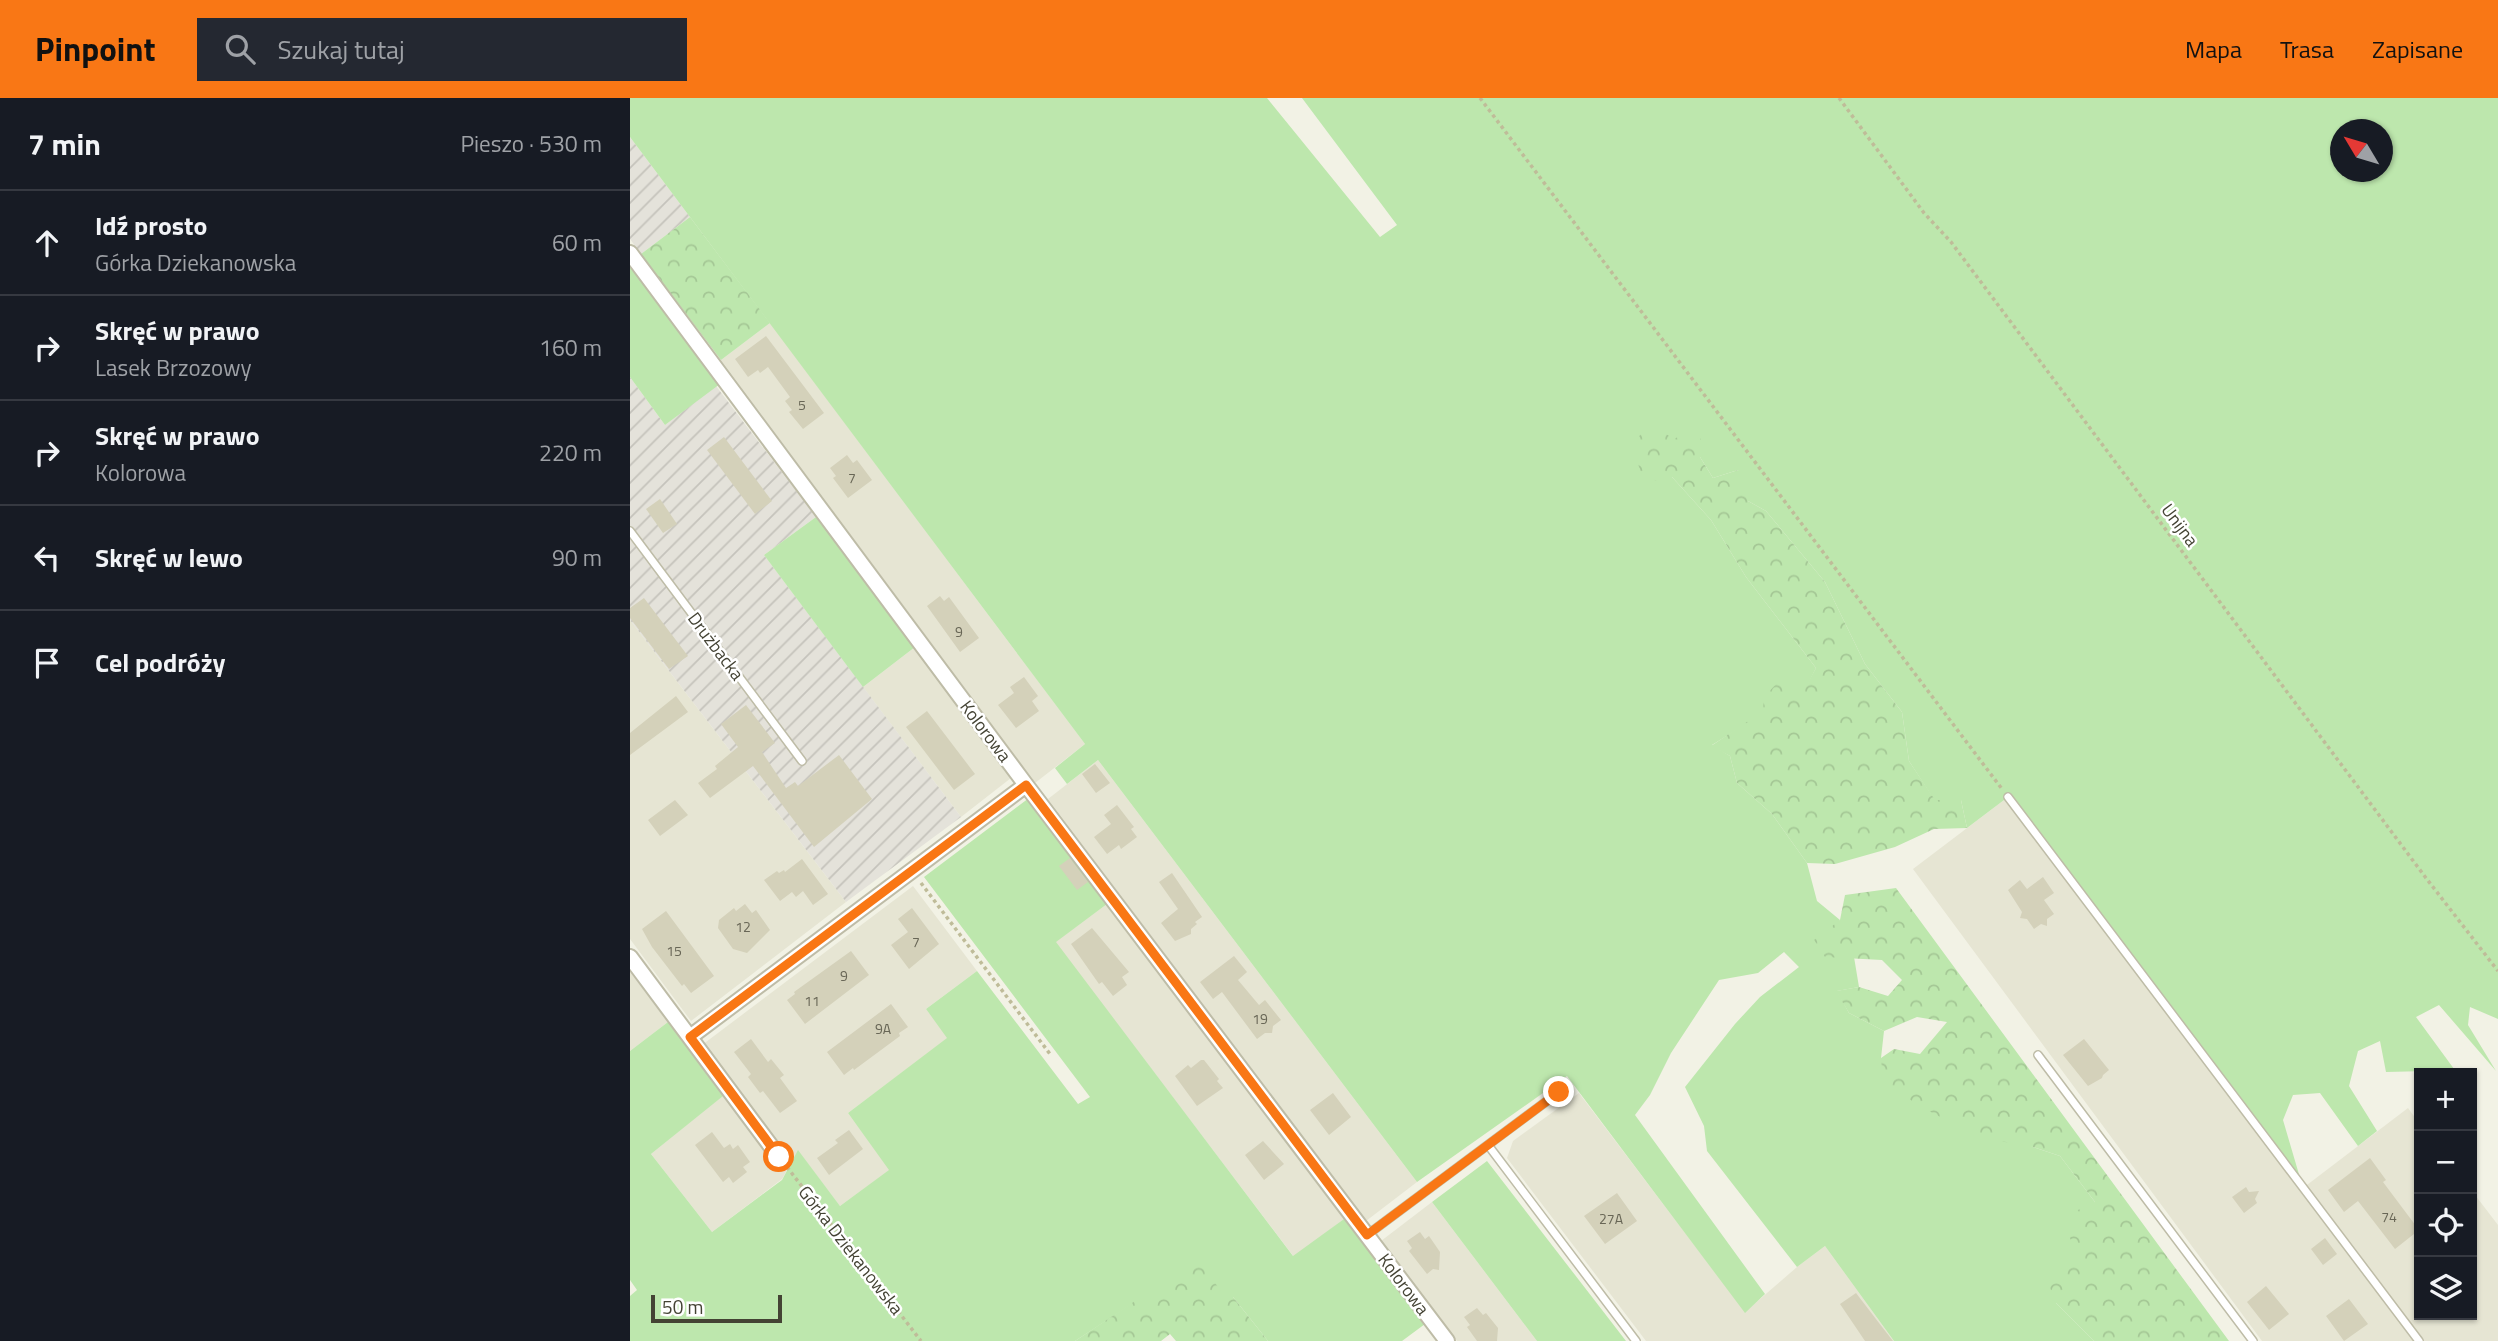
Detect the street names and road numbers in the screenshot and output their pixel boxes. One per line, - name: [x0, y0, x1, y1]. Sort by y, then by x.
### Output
- street label: Unijna: [2155, 498, 2205, 552]
- street label: Drużbacka: [681, 606, 751, 686]
- street label: Kolorowa: [954, 694, 1018, 768]
- street label: Górka Dziekanowska: [792, 1180, 910, 1320]
- street label: Kolorowa: [1372, 1247, 1436, 1321]

